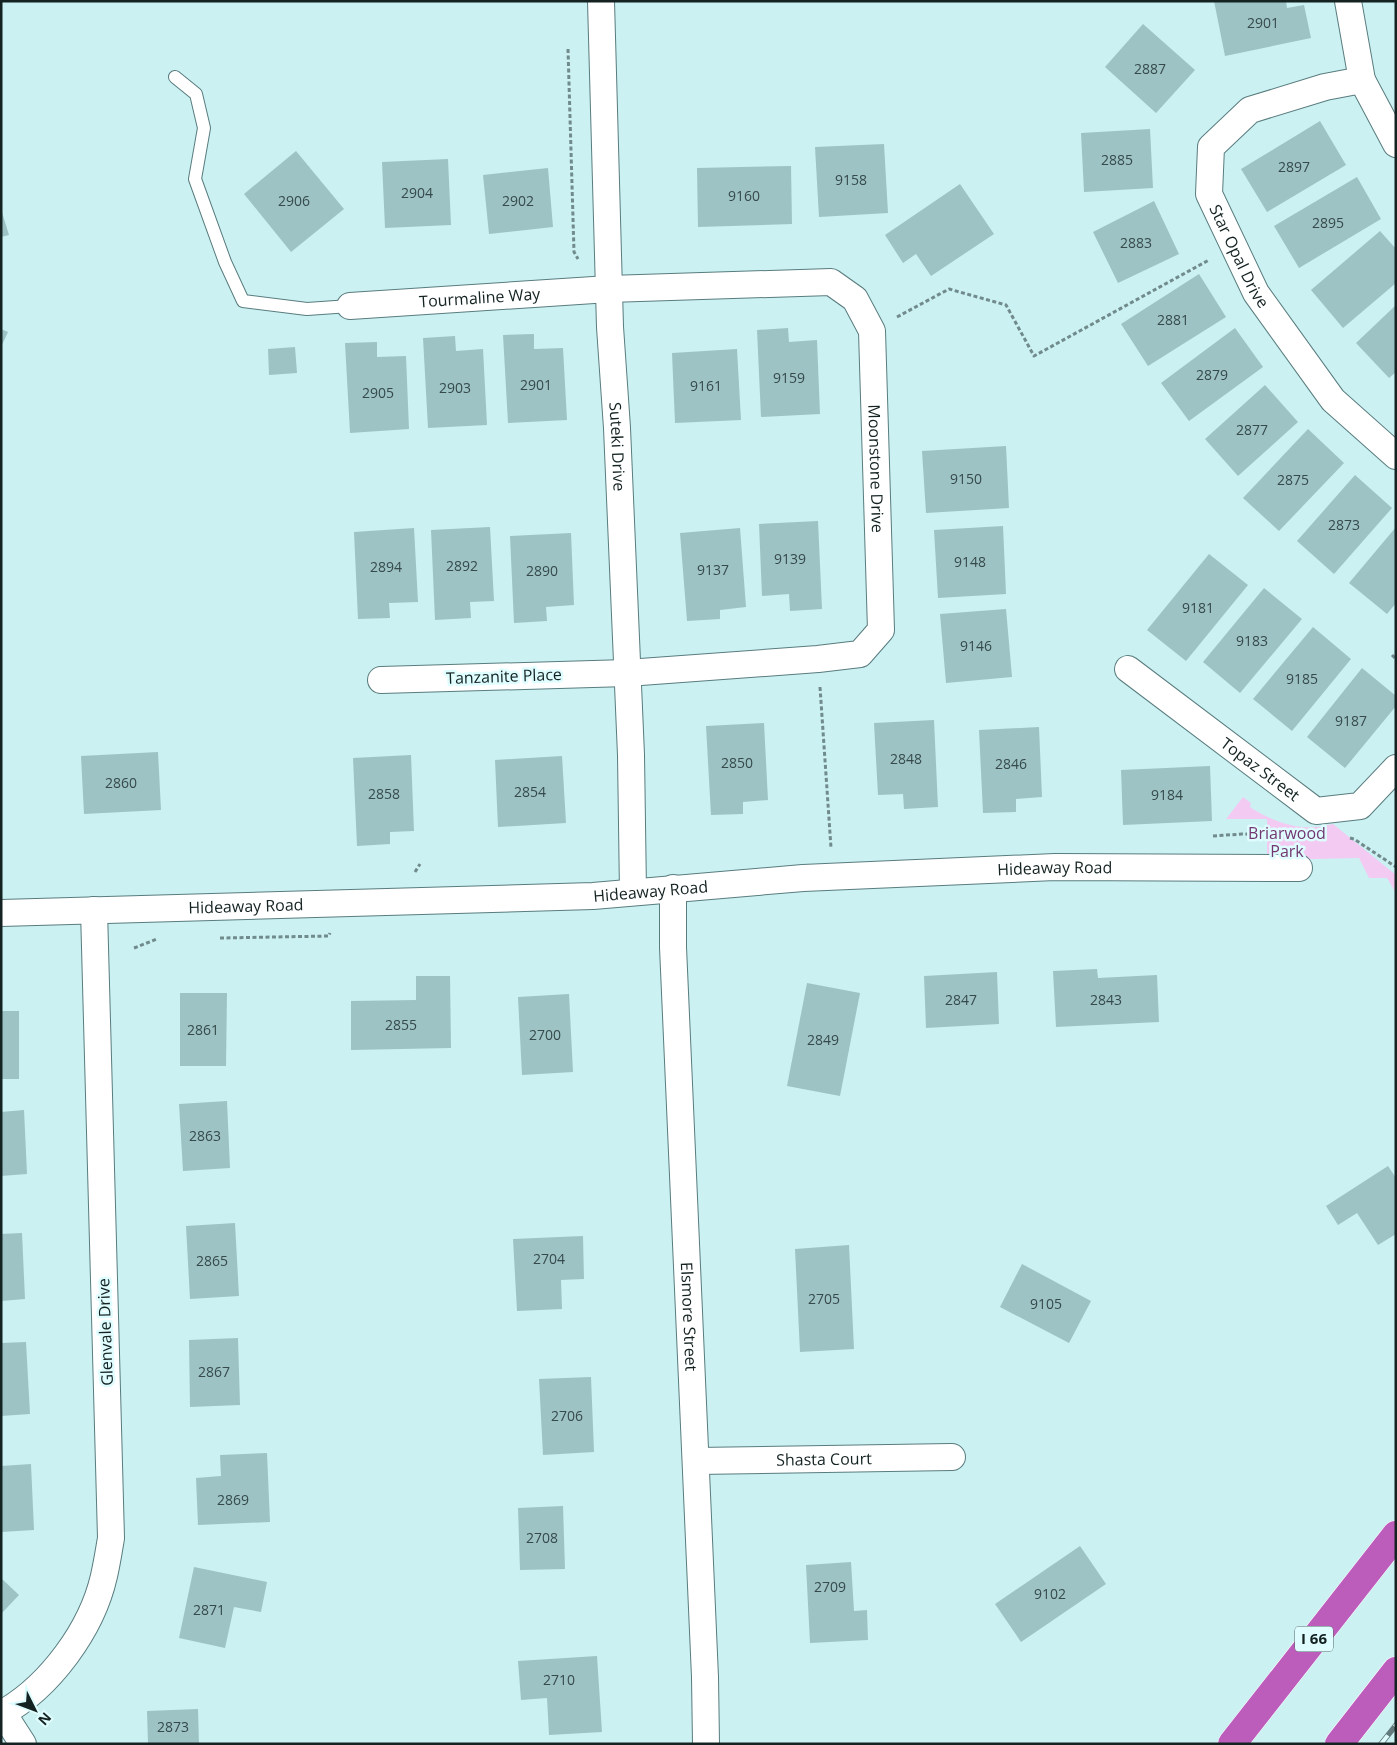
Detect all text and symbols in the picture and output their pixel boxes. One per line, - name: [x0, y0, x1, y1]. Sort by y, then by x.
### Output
- house number: 2901: [1247, 13, 1279, 32]
- house number: 2887: [1134, 59, 1166, 78]
- house number: 2885: [1101, 150, 1133, 169]
- house number: 2897: [1278, 157, 1310, 176]
- house number: 9158: [835, 170, 867, 189]
- house number: 2904: [401, 183, 433, 202]
- house number: 9160: [728, 186, 760, 205]
- house number: 2906: [278, 191, 310, 210]
- house number: 2902: [502, 191, 534, 210]
- street label: Star Opal Drive: [1205, 201, 1274, 312]
- house number: 2895: [1312, 213, 1344, 232]
- house number: 2883: [1120, 233, 1152, 252]
- street label: Tourmaline Way: [419, 282, 542, 312]
- house number: 2881: [1157, 310, 1189, 329]
- house number: 2879: [1196, 365, 1228, 384]
- house number: 9159: [773, 368, 805, 387]
- house number: 2901: [520, 375, 552, 394]
- house number: 9161: [690, 376, 722, 395]
- house number: 2903: [439, 378, 471, 397]
- house number: 2905: [362, 383, 394, 402]
- street label: Suteki Drive: [604, 401, 631, 492]
- street label: Moonstone Drive: [863, 404, 889, 533]
- house number: 2877: [1236, 420, 1268, 439]
- house number: 9150: [950, 469, 982, 488]
- house number: 2875: [1277, 470, 1309, 489]
- house number: 2873: [1328, 515, 1360, 534]
- house number: 9139: [774, 549, 806, 568]
- house number: 9148: [954, 552, 986, 571]
- house number: 2892: [446, 556, 478, 575]
- house number: 2894: [370, 557, 402, 576]
- house number: 9137: [697, 560, 729, 579]
- house number: 2890: [526, 561, 558, 580]
- house number: 9181: [1182, 598, 1214, 617]
- house number: 9183: [1236, 631, 1268, 650]
- house number: 9146: [960, 636, 992, 655]
- street label: Tanzanite Place: [446, 663, 562, 689]
- house number: 9185: [1286, 669, 1318, 688]
- house number: 9187: [1335, 711, 1367, 730]
- street label: Topaz Street: [1217, 732, 1305, 806]
- house number: 2848: [890, 749, 922, 768]
- house number: 2850: [721, 753, 753, 772]
- house number: 2846: [995, 754, 1027, 773]
- house number: 2860: [105, 773, 137, 792]
- house number: 2854: [514, 782, 546, 801]
- house number: 2858: [368, 784, 400, 803]
- house number: 9184: [1151, 785, 1183, 804]
- park label: Briarwood Park: [1248, 822, 1326, 862]
- street label: Hideaway Road: [997, 856, 1112, 881]
- street label: Hideaway Road: [592, 875, 709, 907]
- street label: Hideaway Road: [188, 893, 304, 919]
- house number: 2847: [945, 990, 977, 1009]
- house number: 2843: [1090, 990, 1122, 1009]
- house number: 2855: [385, 1015, 417, 1034]
- house number: 2861: [187, 1020, 219, 1039]
- house number: 2700: [529, 1025, 561, 1044]
- house number: 2849: [807, 1030, 839, 1049]
- house number: 2863: [189, 1126, 221, 1145]
- house number: 2704: [533, 1249, 565, 1268]
- house number: 2865: [196, 1251, 228, 1270]
- street label: Elsmore Street: [676, 1262, 703, 1372]
- street label: Glenvale Drive: [92, 1278, 118, 1386]
- house number: 2705: [808, 1289, 840, 1308]
- house number: 9105: [1030, 1294, 1062, 1313]
- house number: 2867: [198, 1362, 230, 1381]
- house number: 2706: [551, 1406, 583, 1425]
- street label: Shasta Court: [776, 1447, 872, 1471]
- house number: 2869: [217, 1490, 249, 1509]
- house number: 2708: [526, 1528, 558, 1547]
- house number: 2709: [814, 1577, 846, 1596]
- house number: 9102: [1034, 1584, 1066, 1603]
- house number: 2871: [193, 1600, 225, 1619]
- road number: I 66: [1295, 1626, 1333, 1652]
- house number: 2710: [543, 1670, 575, 1689]
- north arrow: [10, 1685, 60, 1735]
- text: N: [34, 1708, 56, 1730]
- house number: 2873: [157, 1717, 189, 1736]

